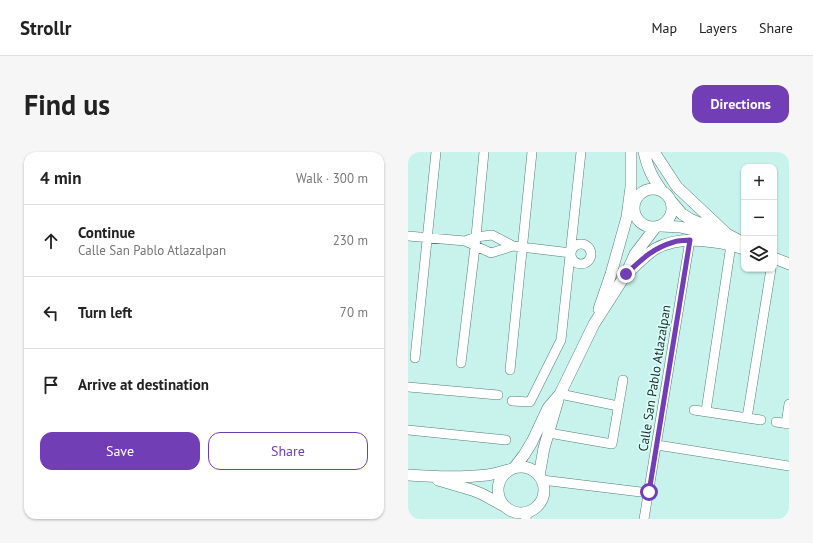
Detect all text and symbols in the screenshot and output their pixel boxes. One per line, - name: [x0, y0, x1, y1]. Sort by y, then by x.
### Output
- text: Strollr: [20, 16, 71, 40]
- text: Map: [651, 19, 677, 37]
- text: Layers: [699, 19, 737, 37]
- text: Share: [759, 19, 793, 37]
- button: Directions: [692, 85, 789, 123]
- text: Find us: [24, 86, 110, 123]
- map controls: [741, 164, 777, 272]
- button: +: [741, 164, 777, 200]
- text: 4 min: [40, 167, 81, 189]
- text: Walk · 300 m: [296, 170, 368, 187]
- button: −: [741, 200, 777, 236]
- text: Continue: [78, 223, 135, 242]
- icon: ahead: [40, 230, 62, 252]
- text: 230 m: [333, 232, 368, 249]
- button: layers: [741, 236, 777, 272]
- text: Calle San Pablo Atlazalpan: [78, 242, 226, 259]
- route end: [617, 265, 635, 283]
- icon: left: [40, 302, 62, 324]
- text: Turn left: [78, 303, 132, 322]
- text: 70 m: [340, 304, 368, 321]
- street label: Calle San Pablo Atlazalpan: [635, 304, 674, 453]
- icon: arrive: [40, 374, 62, 396]
- text: Arrive at destination: [78, 375, 209, 394]
- button: Save: [40, 432, 200, 470]
- button: Share: [208, 432, 368, 470]
- route start: [640, 483, 658, 501]

